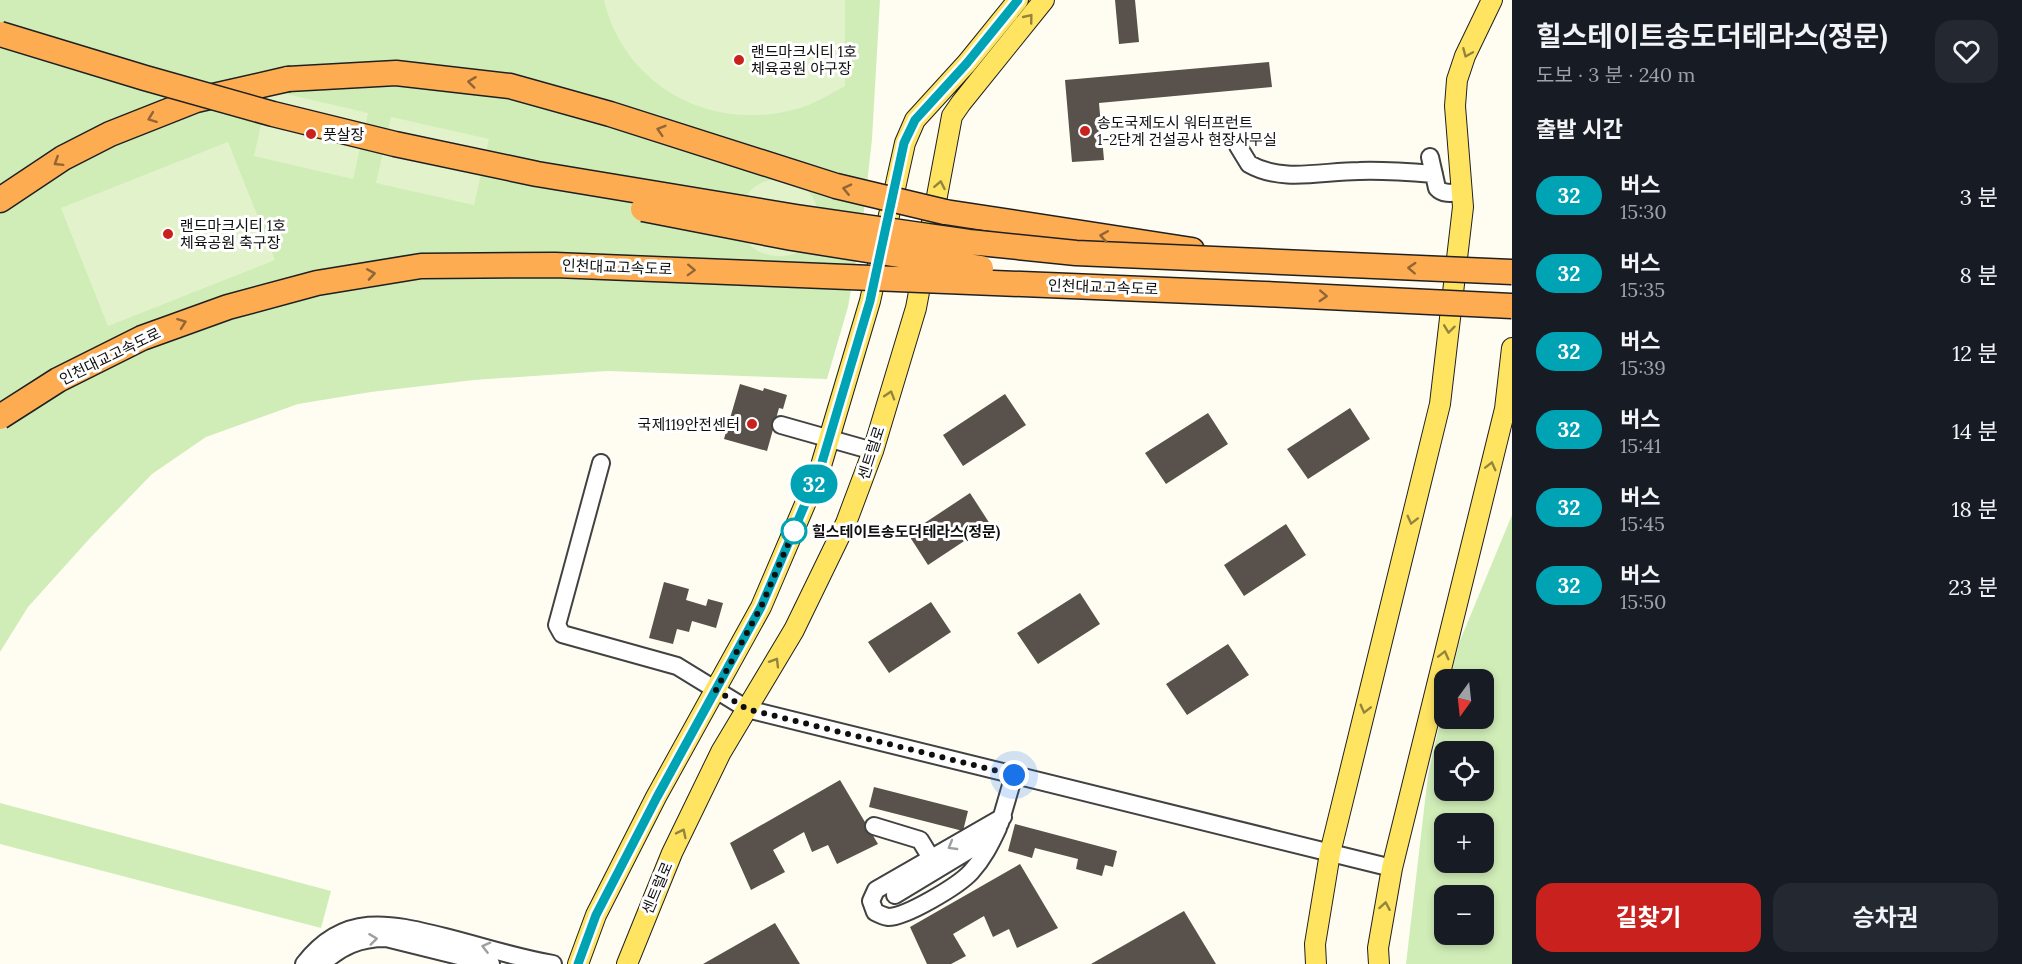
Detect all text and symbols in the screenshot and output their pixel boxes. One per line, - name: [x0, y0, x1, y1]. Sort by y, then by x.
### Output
- one-way arrow: [1022, 14, 1033, 25]
- text: 힐스테이트송도더테라스(정문): [1536, 18, 1887, 54]
- button: heart: [1935, 20, 1998, 83]
- place label: 랜드마크시티 1호 체육공원 야구장: [751, 42, 857, 78]
- one-way arrow: [1462, 46, 1474, 57]
- marker: 랜드마크시티 1호 체육공원 야구장: [732, 53, 746, 67]
- text: 도보 · 3 분 · 240 m: [1536, 62, 1695, 87]
- one-way arrow: [468, 76, 477, 89]
- one-way arrow: [147, 110, 157, 123]
- place label: 송도국제도시 워터프런트 1-2단계 건설공사 현장사무실: [1097, 113, 1277, 149]
- text: 출발 시간: [1536, 115, 1623, 143]
- marker: 송도국제도시 워터프런트 1-2단계 건설공사 현장사무실: [1078, 124, 1092, 138]
- place label: 풋살장: [323, 125, 365, 144]
- one-way arrow: [656, 125, 667, 137]
- marker: 풋살장: [304, 127, 318, 141]
- one-way arrow: [54, 154, 65, 165]
- text: 버스: [1620, 171, 1660, 199]
- one-way arrow: [933, 180, 946, 190]
- text: 32: [1558, 182, 1580, 209]
- one-way arrow: [842, 183, 852, 196]
- text: 3 분: [1960, 183, 1998, 211]
- text: 15:30: [1620, 199, 1667, 224]
- place label: 랜드마크시티 1호 체육공원 축구장: [180, 216, 286, 252]
- marker: 랜드마크시티 1호 체육공원 축구장: [161, 227, 175, 241]
- one-way arrow: [1100, 231, 1109, 243]
- text: 버스: [1620, 249, 1660, 277]
- street label: 인천대교고속도로: [561, 256, 673, 278]
- text: 32: [1558, 260, 1580, 287]
- one-way arrow: [1407, 261, 1416, 274]
- text: 8 분: [1960, 261, 1998, 289]
- one-way arrow: [686, 264, 695, 277]
- one-way arrow: [365, 268, 375, 281]
- street label: 인천대교고속도로: [1047, 276, 1159, 298]
- text: 15:35: [1620, 277, 1665, 302]
- one-way arrow: [1318, 290, 1327, 303]
- one-way arrow: [177, 318, 187, 331]
- street label: 인천대교고속도로: [56, 323, 164, 389]
- one-way arrow: [1443, 324, 1456, 334]
- text: 버스: [1620, 327, 1660, 355]
- text: 32: [1558, 338, 1580, 365]
- text: 12 분: [1952, 339, 1998, 367]
- text: 15:39: [1620, 355, 1666, 380]
- one-way arrow: [882, 390, 895, 401]
- text: 버스: [1620, 405, 1660, 433]
- place label: 국제119안전센터: [638, 415, 740, 434]
- text: 32: [1558, 416, 1580, 443]
- marker: 국제119안전센터: [745, 417, 759, 431]
- text: 14 분: [1952, 417, 1998, 445]
- street label: 센트럴로: [853, 424, 889, 482]
- text: 15:41: [1620, 433, 1661, 458]
- one-way arrow: [1483, 461, 1496, 471]
- line badge: 32: [787, 464, 841, 504]
- text: 32: [803, 471, 825, 498]
- text: 버스: [1620, 483, 1660, 511]
- text: 32: [1558, 494, 1580, 521]
- text: 18 분: [1952, 495, 1998, 523]
- text: 15:45: [1620, 511, 1665, 536]
- one-way arrow: [1406, 515, 1419, 525]
- marker: 힐스테이트송도더테라스(정문): [781, 518, 807, 544]
- place label: 힐스테이트송도더테라스(정문): [812, 522, 1001, 542]
- text: 버스: [1620, 561, 1660, 589]
- text: 32: [1558, 572, 1580, 599]
- text: 23 분: [1948, 573, 1998, 601]
- text: 15:50: [1620, 589, 1667, 614]
- one-way arrow: [1437, 650, 1450, 660]
- one-way arrow: [768, 658, 780, 668]
- north arrow: [1434, 669, 1494, 729]
- map controls: [1434, 669, 1494, 945]
- one-way arrow: [1360, 704, 1373, 714]
- button: locate: [1434, 741, 1494, 801]
- your location: [999, 760, 1029, 790]
- button: +: [1434, 813, 1494, 873]
- one-way arrow: [674, 828, 686, 839]
- one-way arrow: [948, 839, 958, 850]
- street label: 센트럴로: [637, 859, 677, 917]
- button: 길찾기: [1536, 883, 1761, 952]
- button: 승차권: [1773, 883, 1998, 952]
- button: −: [1434, 885, 1494, 945]
- one-way arrow: [1379, 901, 1391, 911]
- one-way arrow: [369, 933, 378, 946]
- one-way arrow: [481, 942, 491, 955]

